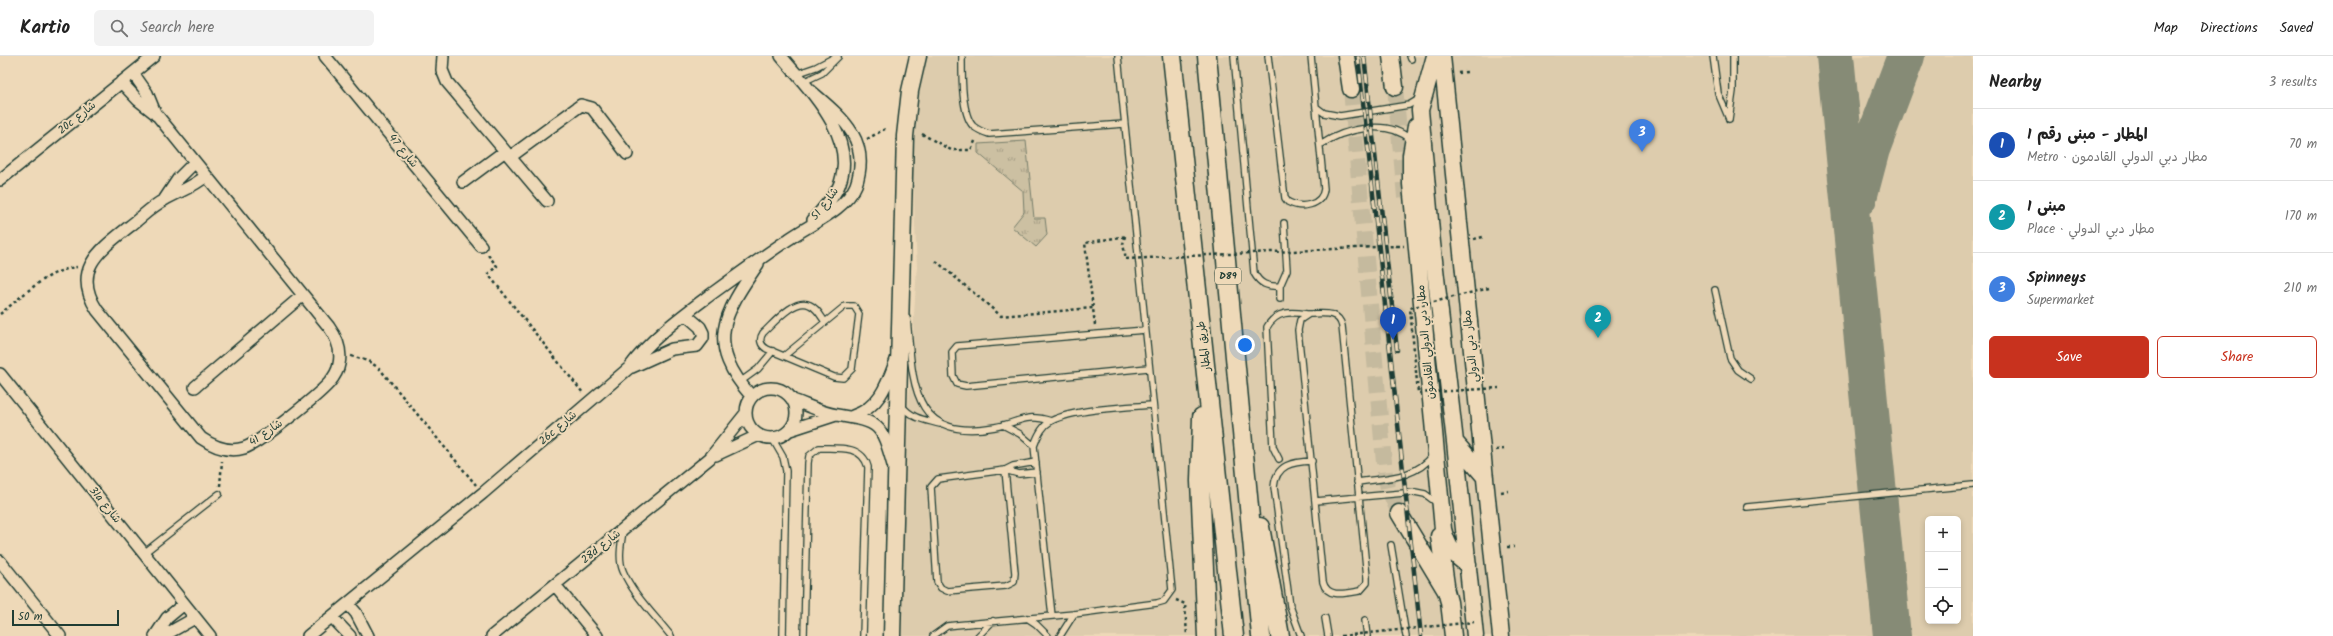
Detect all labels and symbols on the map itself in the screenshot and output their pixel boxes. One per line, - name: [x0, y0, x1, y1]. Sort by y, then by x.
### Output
- street label: 20c شارع: [54, 97, 100, 139]
- pin: 3: [1629, 119, 1655, 152]
- street label: شارع 47: [384, 130, 422, 172]
- street label: شارع 51: [807, 184, 843, 224]
- road number: D89: [1215, 268, 1241, 284]
- street label: مطار دبي الدولي القادمون: [1412, 284, 1441, 400]
- pin: 2: [1585, 305, 1611, 338]
- pin: 1: [1380, 307, 1406, 340]
- street label: مطار دبي الدولي: [1458, 309, 1485, 383]
- street label: طريق المطار: [1192, 320, 1216, 373]
- your location: [1235, 335, 1255, 355]
- street label: 26c شارع: [535, 406, 581, 450]
- street label: شارع 41: [245, 415, 287, 451]
- street label: 31a شارع: [84, 483, 126, 527]
- street label: 28d شارع: [577, 525, 625, 569]
- scale bar: [12, 608, 119, 627]

